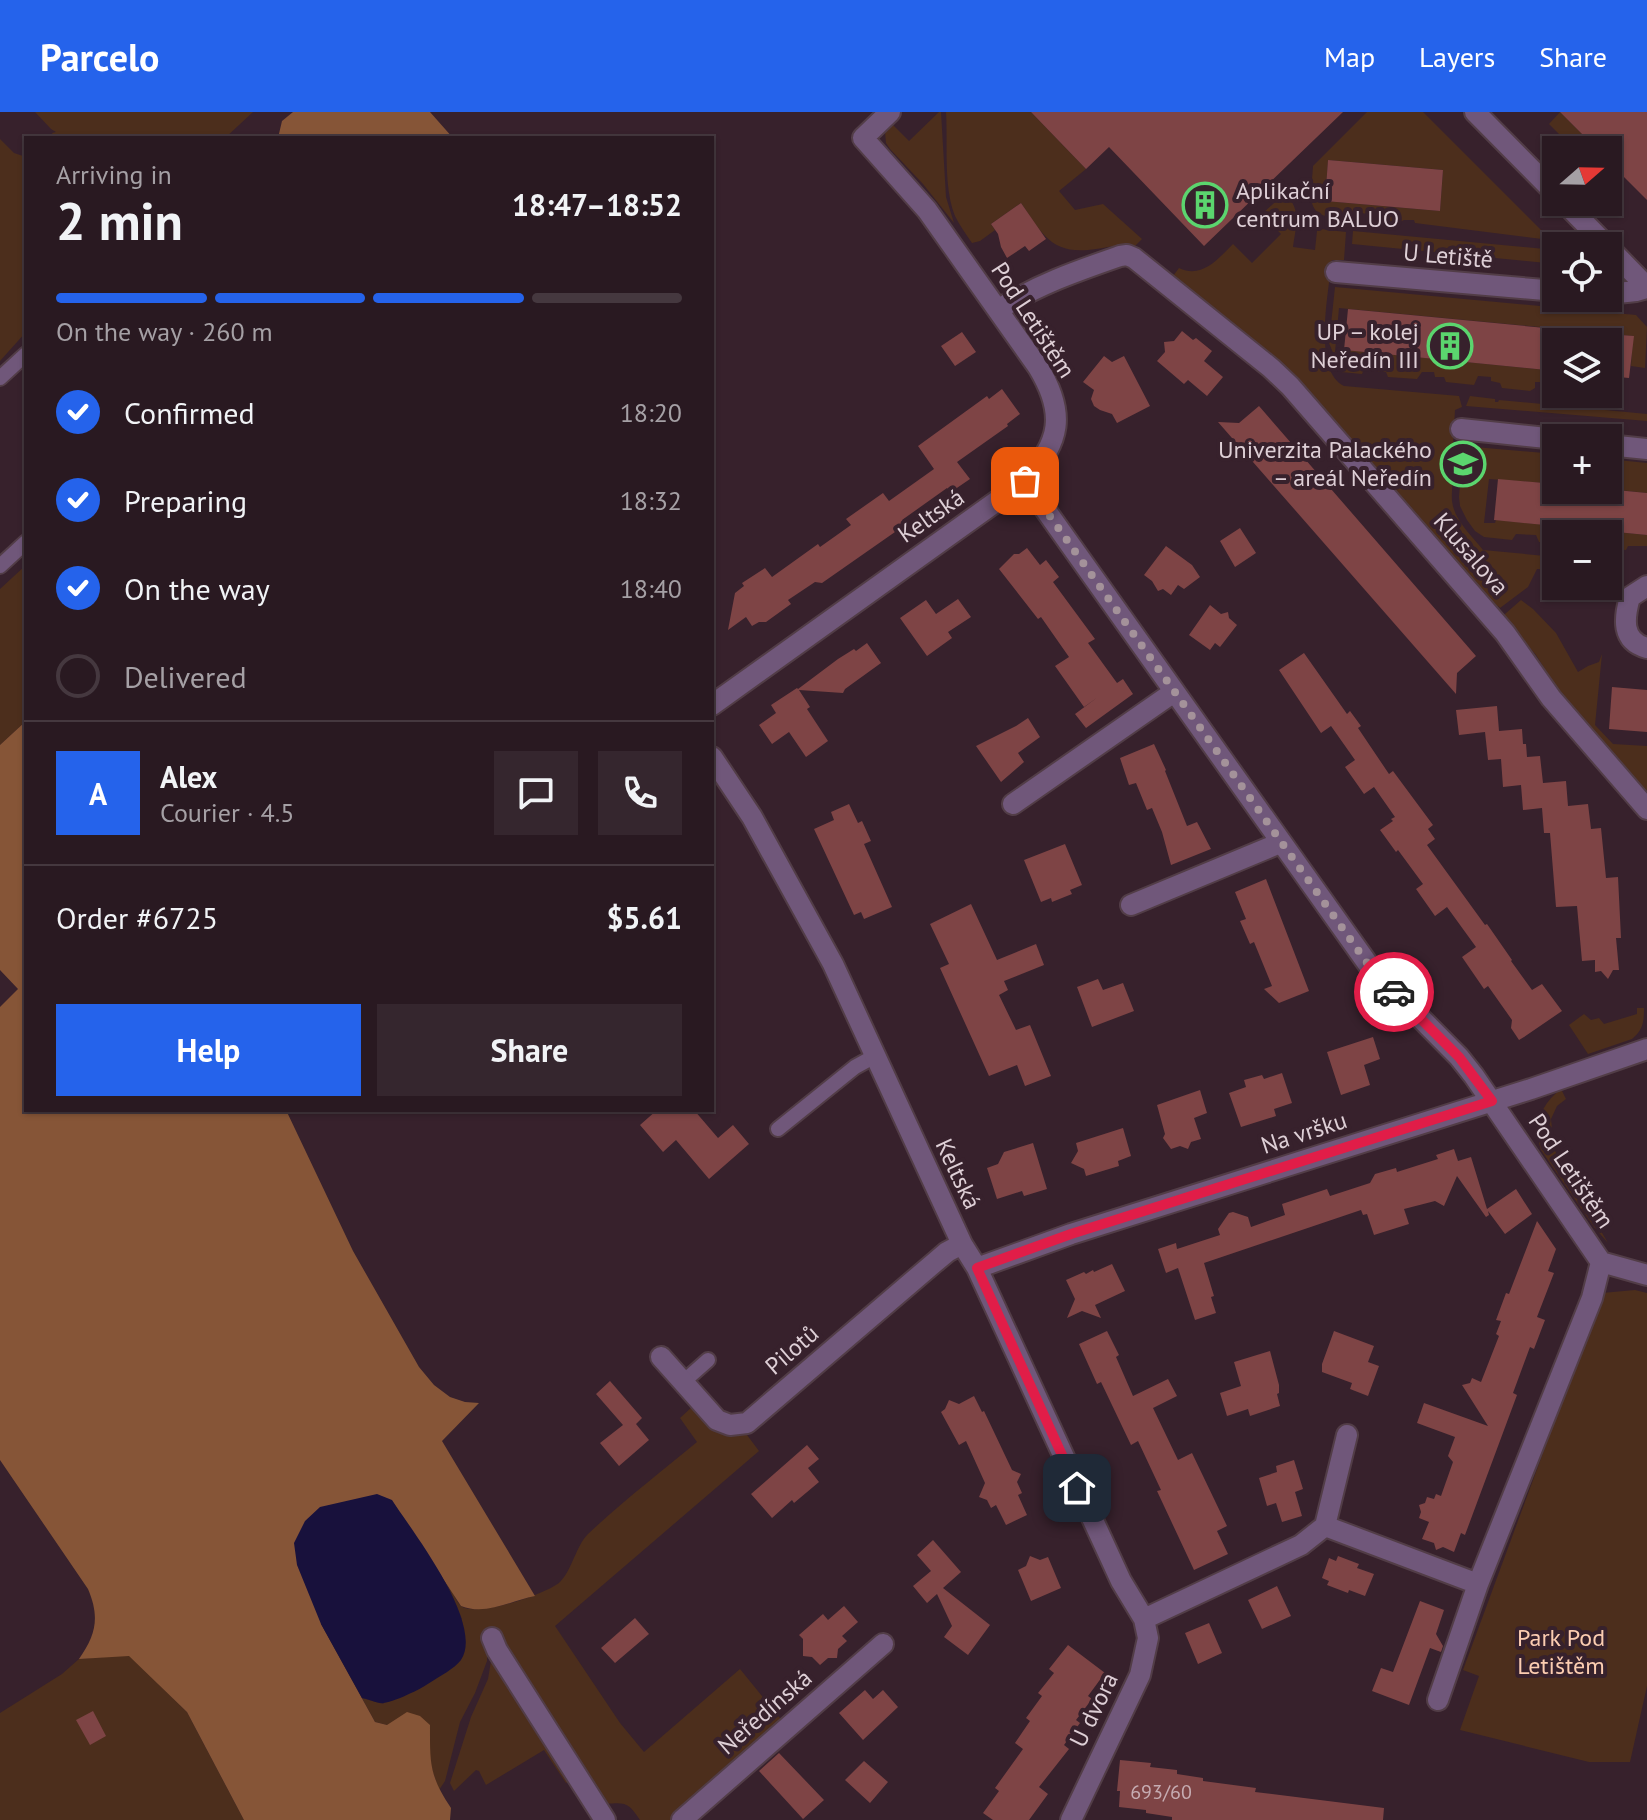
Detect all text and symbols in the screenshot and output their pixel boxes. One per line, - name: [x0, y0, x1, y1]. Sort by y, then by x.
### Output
- text: Parcelo: [40, 32, 160, 81]
- text: Map: [1324, 38, 1375, 75]
- text: Layers: [1419, 38, 1495, 75]
- text: Share: [1539, 38, 1607, 75]
- north arrow: [1542, 136, 1622, 216]
- map controls: [1542, 136, 1622, 600]
- text: Arriving in: [56, 158, 172, 191]
- place label: Aplikační centrum BALUO: [1236, 175, 1399, 234]
- building icon: Aplikační centrum BALUO: [1181, 181, 1229, 229]
- text: 18:47–18:52: [512, 185, 682, 224]
- text: 2 min: [56, 187, 183, 254]
- button: locate: [1542, 232, 1622, 312]
- street label: U Letiště: [1402, 236, 1494, 275]
- street label: Pod Letištěm: [984, 256, 1082, 384]
- text: On the way · 260 m: [56, 315, 273, 348]
- place label: UP – kolej Neředín III: [1310, 316, 1419, 375]
- building icon: UP – kolej Neředín III: [1426, 322, 1474, 370]
- button: layers: [1542, 328, 1622, 408]
- icon: check: [56, 390, 100, 434]
- text: Confirmed: [124, 393, 255, 432]
- text: 18:20: [620, 396, 682, 429]
- button: +: [1542, 424, 1622, 504]
- place label: Univerzita Palackého – areál Neředín: [1218, 434, 1432, 493]
- school or university icon: Univerzita Palackého – areál Neředín: [1439, 440, 1487, 488]
- pin: [991, 447, 1059, 515]
- icon: bag: [1003, 459, 1047, 503]
- icon: check: [56, 478, 100, 522]
- text: Preparing: [124, 481, 247, 520]
- street label: Keltská: [891, 482, 970, 550]
- text: 18:32: [620, 484, 682, 517]
- street label: Klusalova: [1427, 506, 1516, 601]
- button: −: [1542, 520, 1622, 600]
- icon: check: [56, 566, 100, 610]
- text: On the way: [124, 569, 270, 608]
- text: 18:40: [620, 572, 682, 605]
- text: Delivered: [124, 657, 247, 696]
- button: chat: [494, 751, 578, 835]
- button: phone: [598, 751, 682, 835]
- text: Alex: [160, 757, 217, 796]
- text: A: [89, 774, 107, 813]
- text: Courier · 4.5: [160, 796, 294, 829]
- text: Order #6725: [56, 898, 218, 937]
- text: $5.61: [607, 898, 682, 937]
- courier: [1354, 952, 1434, 1032]
- icon: car: [1372, 970, 1416, 1014]
- button: Help: [56, 1004, 361, 1096]
- button: Share: [377, 1004, 682, 1096]
- street label: Na vršku: [1257, 1104, 1351, 1161]
- street label: Pod Letištěm: [1522, 1107, 1621, 1234]
- street label: Keltská: [929, 1134, 988, 1214]
- street label: Pilotů: [759, 1318, 825, 1381]
- pin: [1043, 1454, 1111, 1522]
- icon: home: [1055, 1466, 1099, 1510]
- park label: Park Pod Letištěm: [1517, 1622, 1605, 1681]
- street label: Neředínská: [711, 1662, 818, 1761]
- street label: U dvora: [1062, 1667, 1125, 1752]
- house number: 693/60: [1130, 1779, 1192, 1805]

